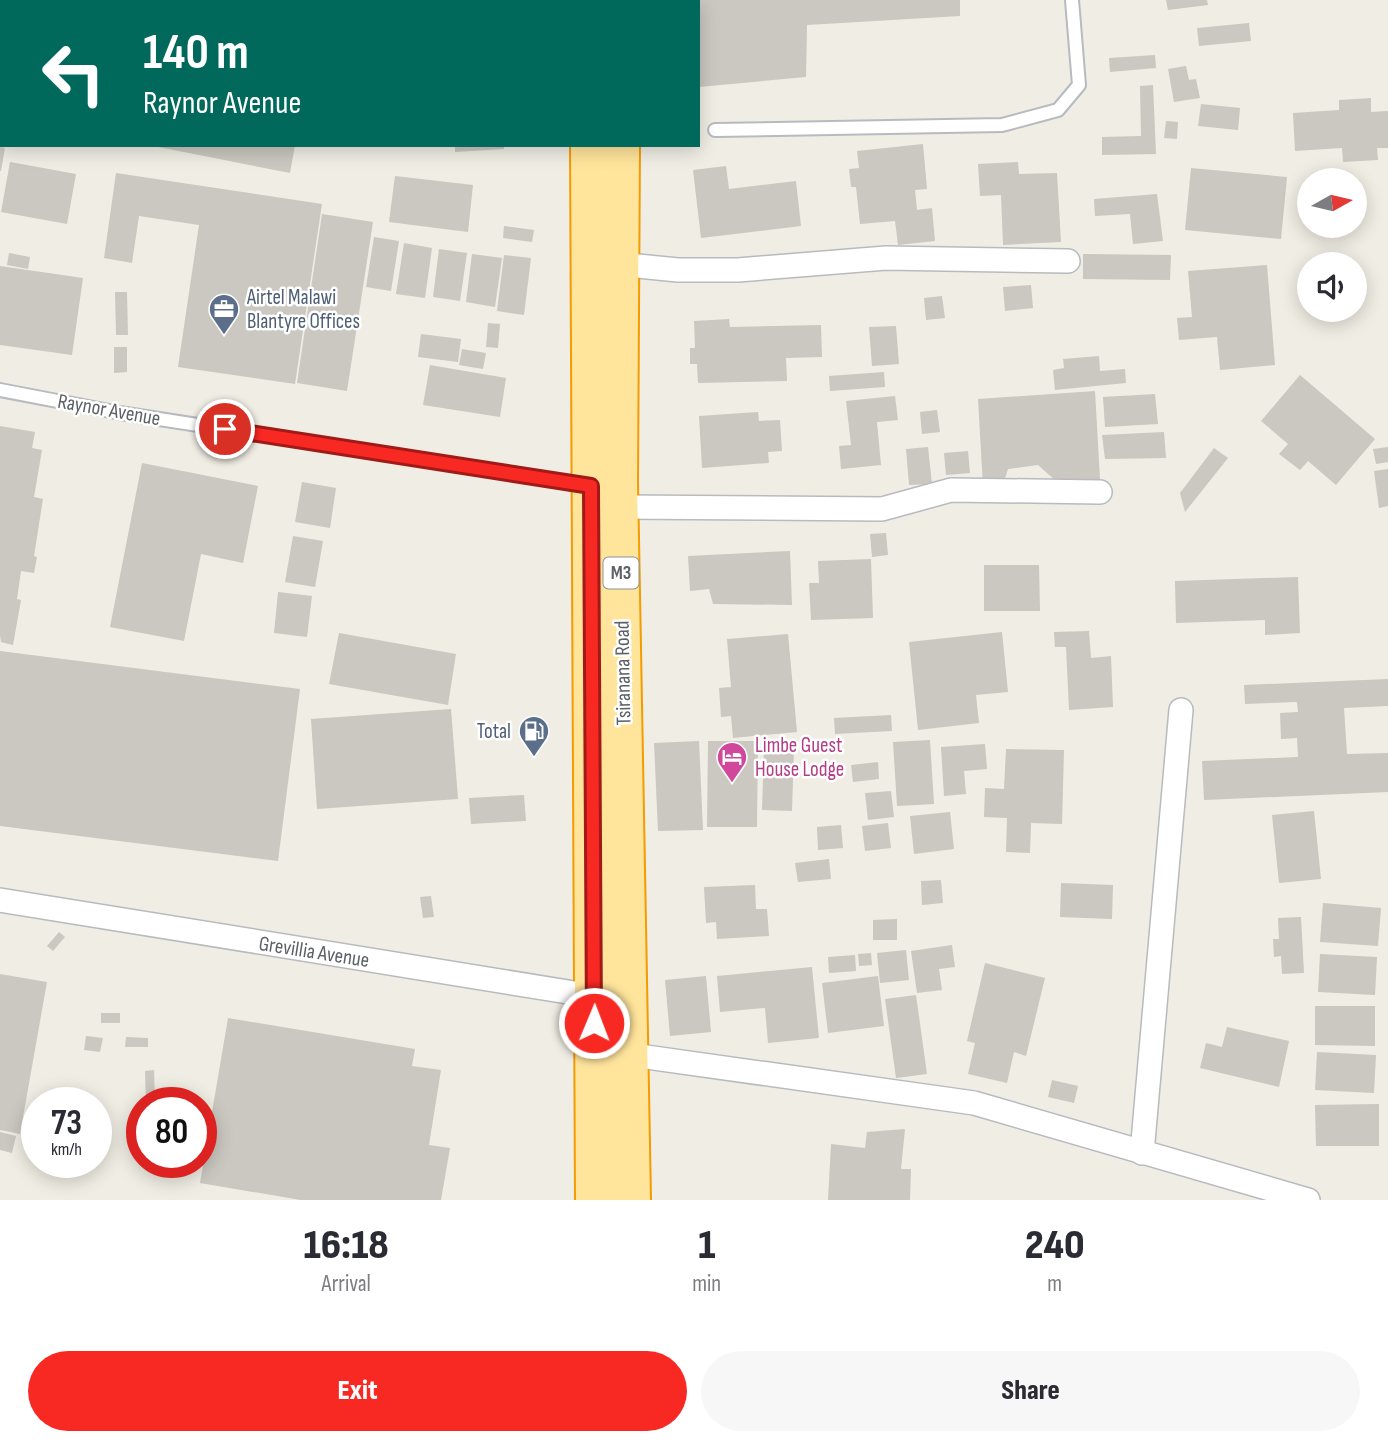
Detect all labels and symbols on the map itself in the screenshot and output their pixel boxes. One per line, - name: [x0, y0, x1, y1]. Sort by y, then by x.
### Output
- north arrow: [1297, 168, 1367, 238]
- place label: Airtel Malawi Blantyre Offices: [246, 285, 360, 334]
- office icon: Airtel Malawi Blantyre Offices: [207, 292, 241, 336]
- street label: Raynor Avenue: [56, 389, 162, 431]
- pin: [195, 399, 255, 459]
- road number: M3: [604, 558, 638, 588]
- street label: Tsiranana Road: [610, 620, 636, 726]
- fuel station icon: Total: [517, 714, 551, 758]
- place label: Total: [477, 719, 511, 744]
- place label: Limbe Guest House Lodge: [755, 733, 844, 782]
- hotel icon: Limbe Guest House Lodge: [715, 740, 749, 784]
- street label: Grevillia Avenue: [257, 931, 371, 973]
- position arrow: [557, 986, 631, 1060]
- speed limit sign: 80: [126, 1087, 217, 1178]

